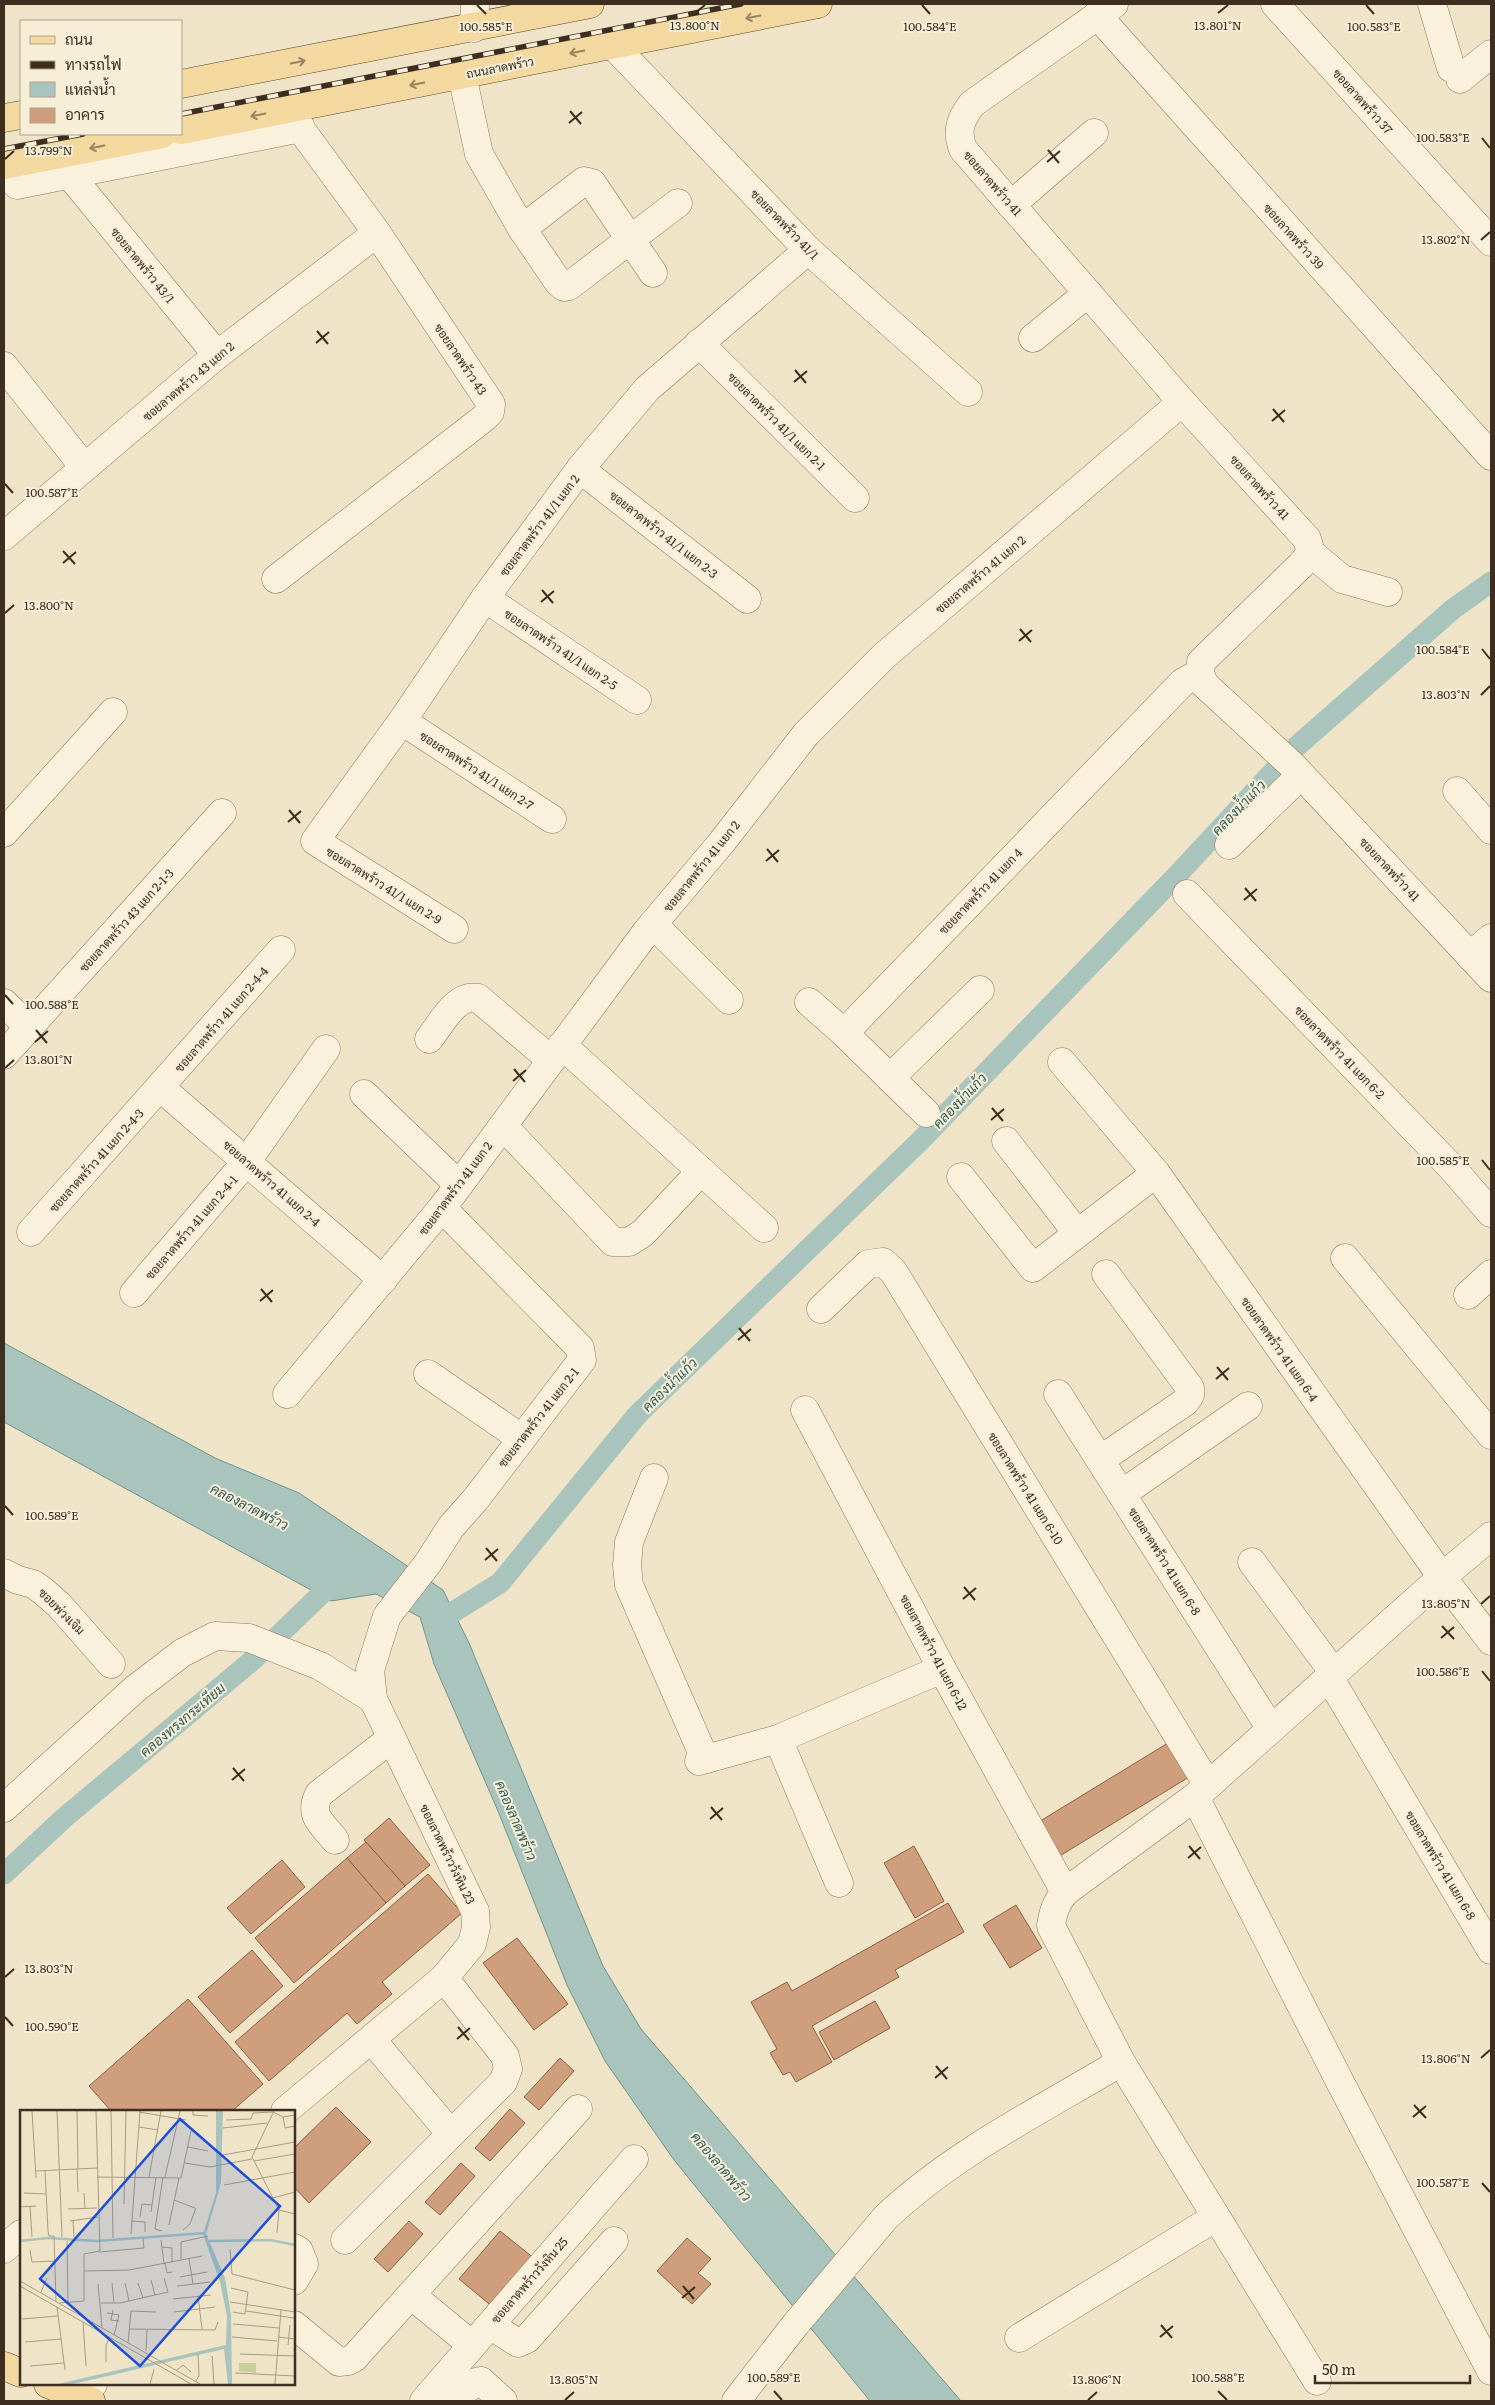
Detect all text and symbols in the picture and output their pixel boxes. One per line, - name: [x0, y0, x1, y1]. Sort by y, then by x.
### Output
- one-way arrow: [746, 13, 762, 22]
- text: 13.800°N: [670, 16, 720, 34]
- text: 13.801°N: [1194, 16, 1242, 34]
- text: 100.585°E: [459, 17, 513, 35]
- text: 100.584°E: [903, 17, 957, 35]
- text: 100.583°E: [1347, 17, 1401, 35]
- legend: [20, 20, 182, 135]
- text: ถนน: [65, 27, 93, 50]
- one-way arrow: [569, 48, 585, 58]
- text: ทางรถไฟ: [65, 52, 122, 75]
- street label: ถนนลาดพร้าว: [465, 52, 535, 82]
- one-way arrow: [289, 57, 305, 66]
- street label: ซอยลาดพร้าว 37: [1329, 64, 1397, 138]
- text: แหล่งน้ำ: [65, 77, 116, 100]
- one-way arrow: [410, 79, 426, 89]
- text: อาคาร: [65, 102, 105, 125]
- one-way arrow: [250, 110, 266, 120]
- text: 100.583°E: [1416, 128, 1470, 146]
- text: 13.799°N: [25, 141, 73, 159]
- one-way arrow: [90, 142, 106, 152]
- street label: ซอยลาดพร้าว 41: [959, 146, 1027, 220]
- street label: ซอยลาดพร้าว 41/1: [747, 185, 823, 263]
- street label: ซอยลาดพร้าว 39: [1260, 199, 1328, 273]
- street label: ซอยลาดพร้าว 43/1: [107, 223, 179, 307]
- text: 13.802°N: [1422, 230, 1470, 248]
- street label: ซอยลาดพร้าว 43: [430, 320, 492, 398]
- street label: ซอยลาดพร้าว 43 แยก 2: [138, 337, 238, 425]
- street label: ซอยลาดพร้าว 41/1 แยก 2-1: [724, 368, 830, 474]
- street label: ซอยลาดพร้าว 41: [1226, 451, 1294, 523]
- street label: ซอยลาดพร้าว 41/1 แยก 2: [495, 470, 583, 580]
- text: 100.587°E: [25, 483, 79, 501]
- street label: ซอยลาดพร้าว 41/1 แยก 2-3: [606, 486, 722, 582]
- street label: ซอยลาดพร้าว 41 แยก 2: [931, 531, 1029, 617]
- text: 13.800°N: [24, 596, 74, 614]
- street label: ซอยลาดพร้าว 41/1 แยก 2-5: [501, 604, 621, 694]
- text: 100.584°E: [1416, 640, 1470, 658]
- text: 13.803°N: [1421, 685, 1471, 703]
- street label: ซอยลาดพร้าว 41/1 แยก 2-7: [416, 726, 538, 814]
- water label: คลองน้ำแก้ว: [1206, 774, 1270, 839]
- street label: ซอยลาดพร้าว 41 แยก 2: [658, 816, 744, 916]
- street label: ซอยลาดพร้าว 41: [1356, 833, 1424, 905]
- street label: ซอยลาดพร้าว 41/1 แยก 2-9: [323, 842, 445, 928]
- street label: ซอยลาดพร้าว 41 แยก 4: [934, 844, 1026, 938]
- street label: ซอยลาดพร้าว 43 แยก 2-1-3: [75, 864, 177, 976]
- street label: ซอยลาดพร้าว 41 แยก 2-4-4: [170, 962, 272, 1076]
- text: 100.588°E: [25, 995, 79, 1013]
- street label: ซอยลาดพร้าว 41 แยก 6-2: [1291, 1001, 1389, 1103]
- text: 13.801°N: [25, 1050, 73, 1068]
- water label: คลองน้ำแก้ว: [927, 1067, 991, 1132]
- street label: ซอยลาดพร้าว 41 แยก 2-4-3: [44, 1104, 148, 1216]
- street label: ซอยลาดพร้าว 41 แยก 2-4: [219, 1136, 325, 1231]
- street label: ซอยลาดพร้าว 41 แยก 2: [414, 1137, 496, 1239]
- text: 100.585°E: [1416, 1151, 1470, 1169]
- street label: ซอยลาดพร้าว 41 แยก 2-4-1: [141, 1171, 242, 1283]
- street label: ซอยลาดพร้าว 41 แยก 6-4: [1237, 1293, 1323, 1405]
- water label: คลองน้ำแก้ว: [636, 1352, 701, 1416]
- street label: ซอยลาดพร้าว 41 แยก 2-1: [493, 1363, 583, 1471]
- street label: ซอยลาดพร้าว 41 แยก 6-10: [984, 1428, 1068, 1548]
- water label: คลองลาดพร้าว: [208, 1478, 292, 1534]
- street label: ซอยลาดพร้าว 41 แยก 6-8: [1124, 1504, 1206, 1619]
- text: 100.589°E: [25, 1506, 79, 1524]
- street label: ซอยพ่วงเจิม: [35, 1584, 89, 1638]
- street label: ซอยลาดพร้าว 41 แยก 6-12: [896, 1591, 972, 1713]
- text: 13.805°N: [1422, 1594, 1471, 1612]
- text: 100.586°E: [1416, 1662, 1470, 1680]
- water label: คลองทรงกระเทียม: [135, 1677, 229, 1761]
- water label: คลองลาดพร้าว: [491, 1777, 543, 1863]
- street label: ซอยลาดพร้าววังหิน 23: [416, 1801, 480, 1907]
- street label: ซอยลาดพร้าว 41 แยก 6-8: [1401, 1807, 1481, 1923]
- text: 13.803°N: [24, 1959, 74, 1977]
- text: 100.590°E: [25, 2017, 79, 2035]
- text: 13.806°N: [1421, 2049, 1471, 2067]
- inset map: [20, 2110, 295, 2385]
- water label: คลองลาดพร้าว: [687, 2127, 757, 2205]
- text: 100.587°E: [1416, 2173, 1470, 2191]
- street label: ซอยลาดพร้าววังหิน 25: [486, 2233, 572, 2327]
- scale bar: [1315, 2352, 1470, 2384]
- text: 50 m: [1322, 2357, 1356, 2380]
- text: 100.589°E: [747, 2368, 801, 2386]
- text: 100.588°E: [1191, 2368, 1245, 2386]
- text: 13.805°N: [550, 2370, 599, 2388]
- text: 13.806°N: [1072, 2370, 1122, 2388]

